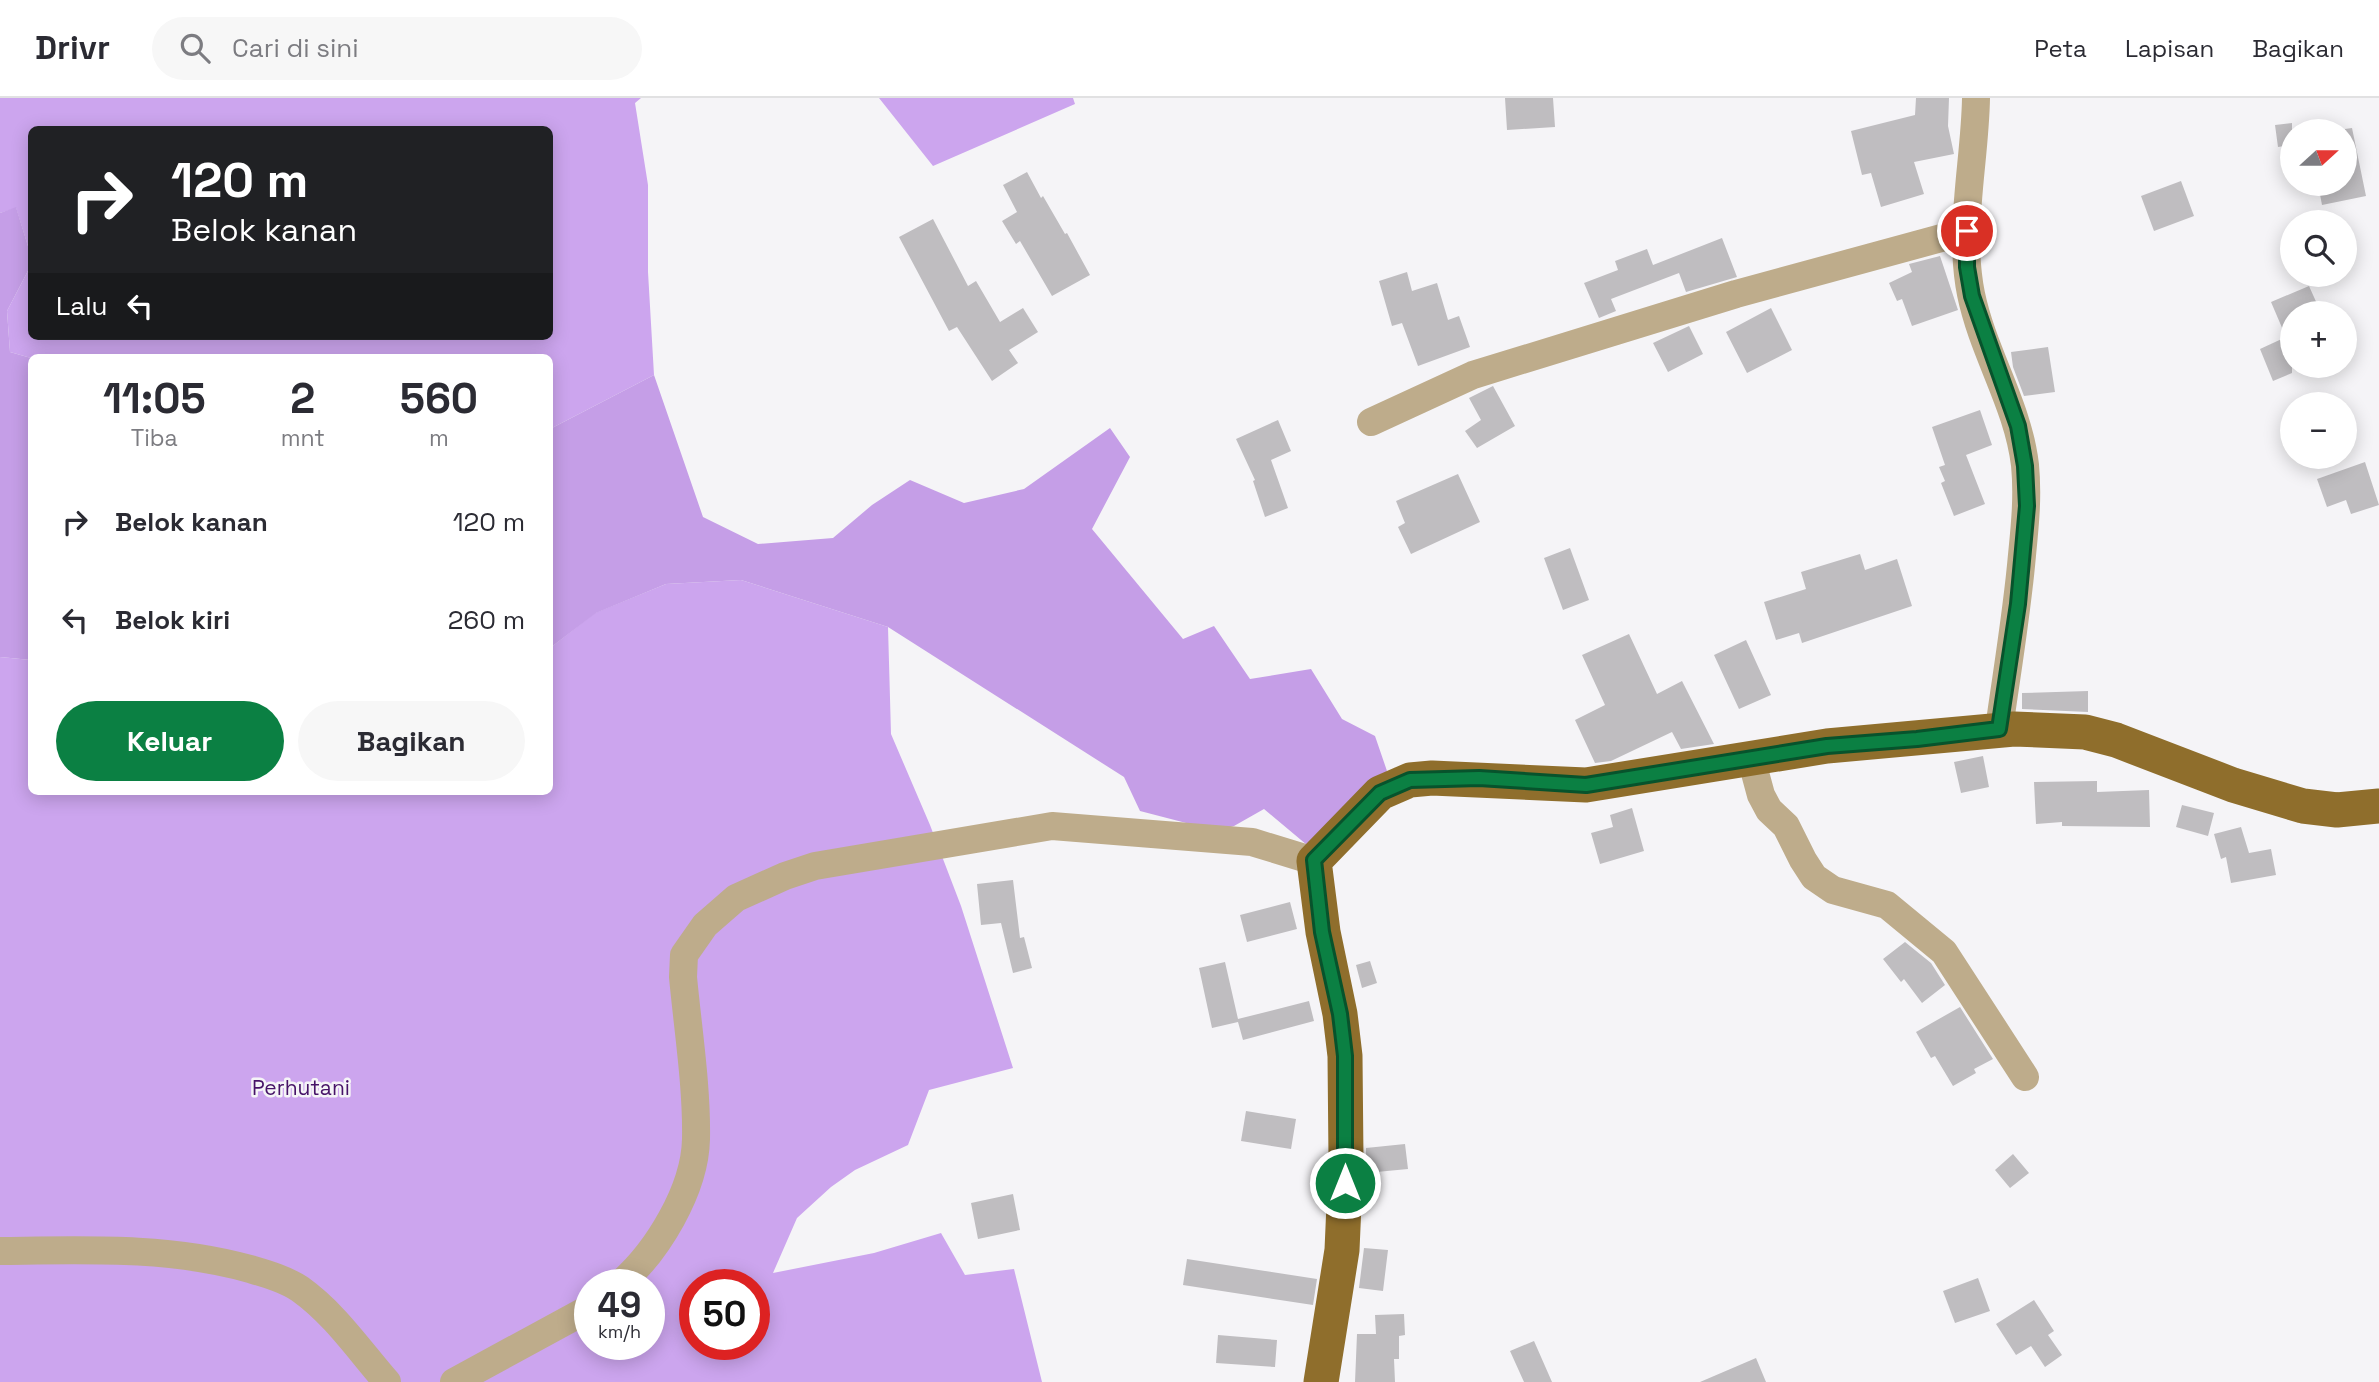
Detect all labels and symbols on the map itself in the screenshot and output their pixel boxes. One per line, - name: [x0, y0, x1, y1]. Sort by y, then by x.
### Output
- north arrow: [2280, 119, 2357, 196]
- pin: [1937, 201, 1997, 261]
- park label: Perhutani: [252, 1074, 350, 1101]
- position arrow: [1308, 1146, 1382, 1220]
- speed limit sign: 50: [679, 1269, 770, 1360]

